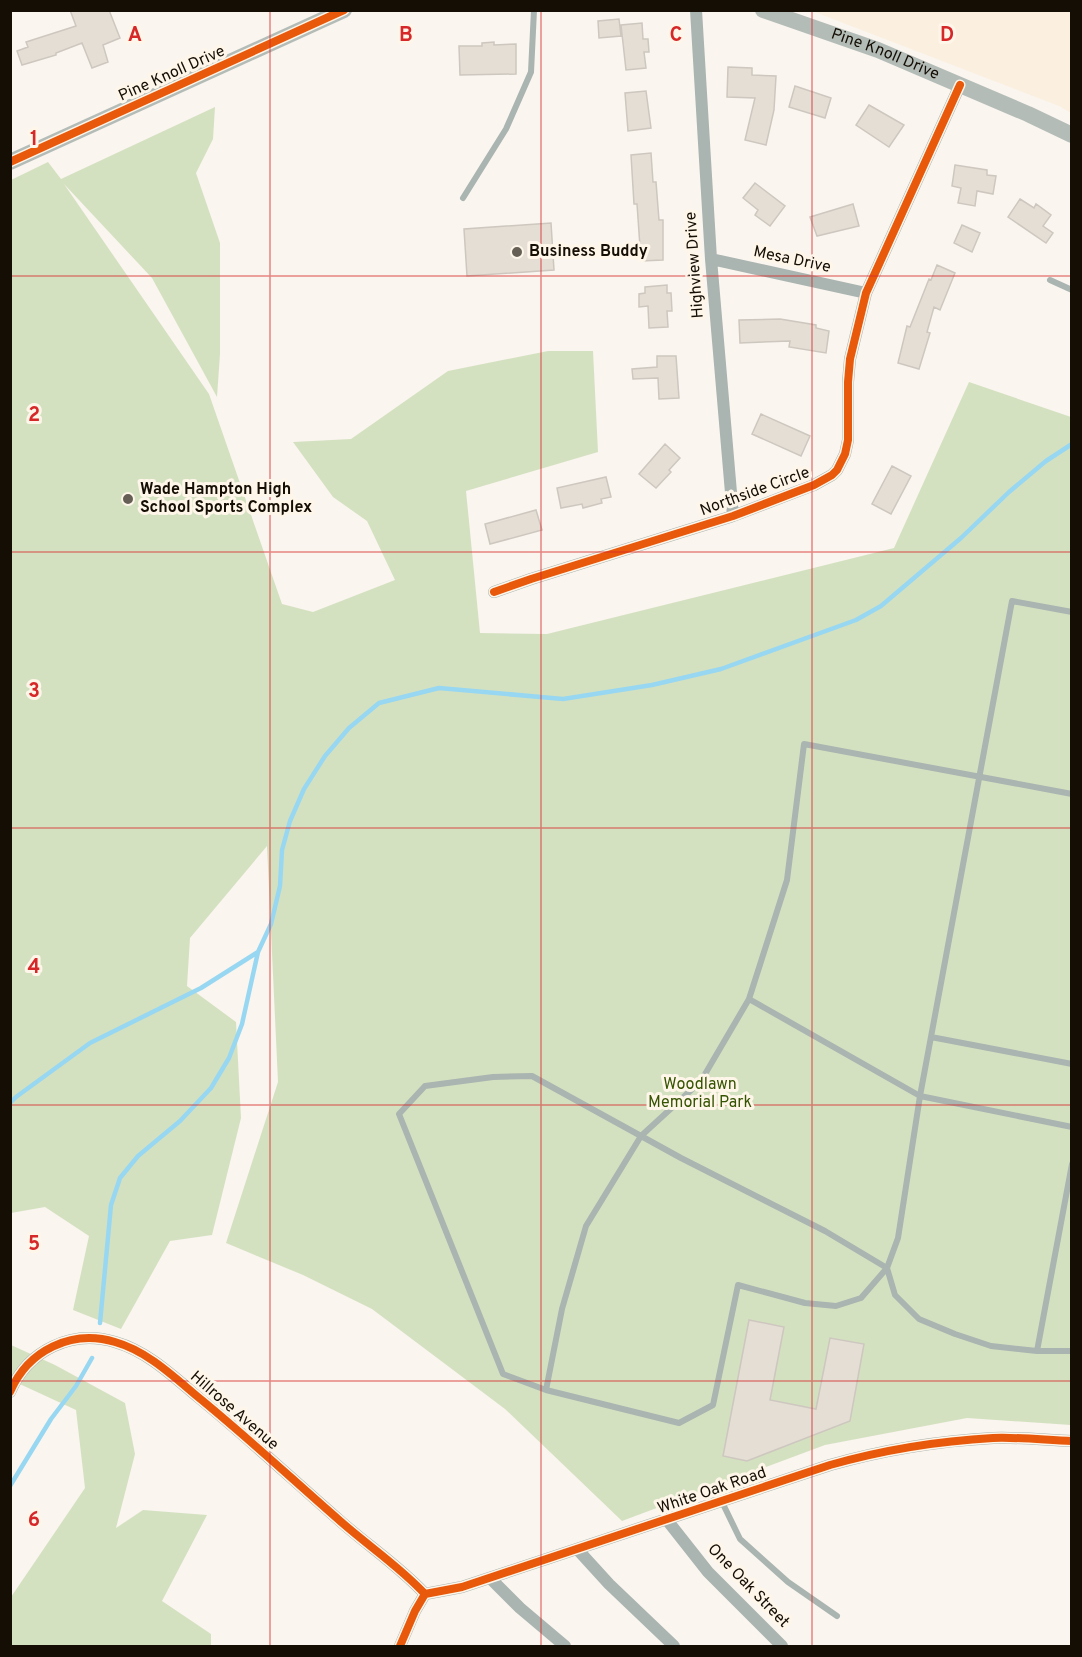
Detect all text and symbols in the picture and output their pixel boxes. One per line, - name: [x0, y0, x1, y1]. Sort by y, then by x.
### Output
- text: A: [128, 23, 142, 49]
- text: B: [399, 23, 413, 49]
- text: C: [670, 23, 682, 49]
- text: D: [940, 23, 954, 49]
- street label: Pine Knoll Drive: [828, 24, 942, 85]
- street label: Pine Knoll Drive: [116, 42, 228, 106]
- text: 1: [30, 127, 38, 153]
- street label: Highview Drive: [681, 211, 709, 319]
- place label: Business Buddy: [529, 242, 648, 262]
- street label: Mesa Drive: [751, 242, 833, 278]
- marker: Business Buddy: [510, 245, 524, 259]
- text: 2: [28, 403, 40, 429]
- street label: Northside Circle: [697, 463, 813, 521]
- place label: Wade Hampton High School Sports Complex: [140, 480, 312, 518]
- marker: Wade Hampton High School Sports Complex: [121, 492, 135, 506]
- text: 3: [28, 679, 40, 705]
- text: 4: [28, 955, 40, 981]
- park label: Woodlawn Memorial Park: [648, 1075, 752, 1113]
- text: 5: [28, 1232, 40, 1258]
- street label: Hillrose Avenue: [186, 1367, 282, 1455]
- street label: White Oak Road: [655, 1463, 769, 1519]
- text: 6: [28, 1508, 40, 1534]
- street label: One Oak Street: [703, 1540, 793, 1632]

